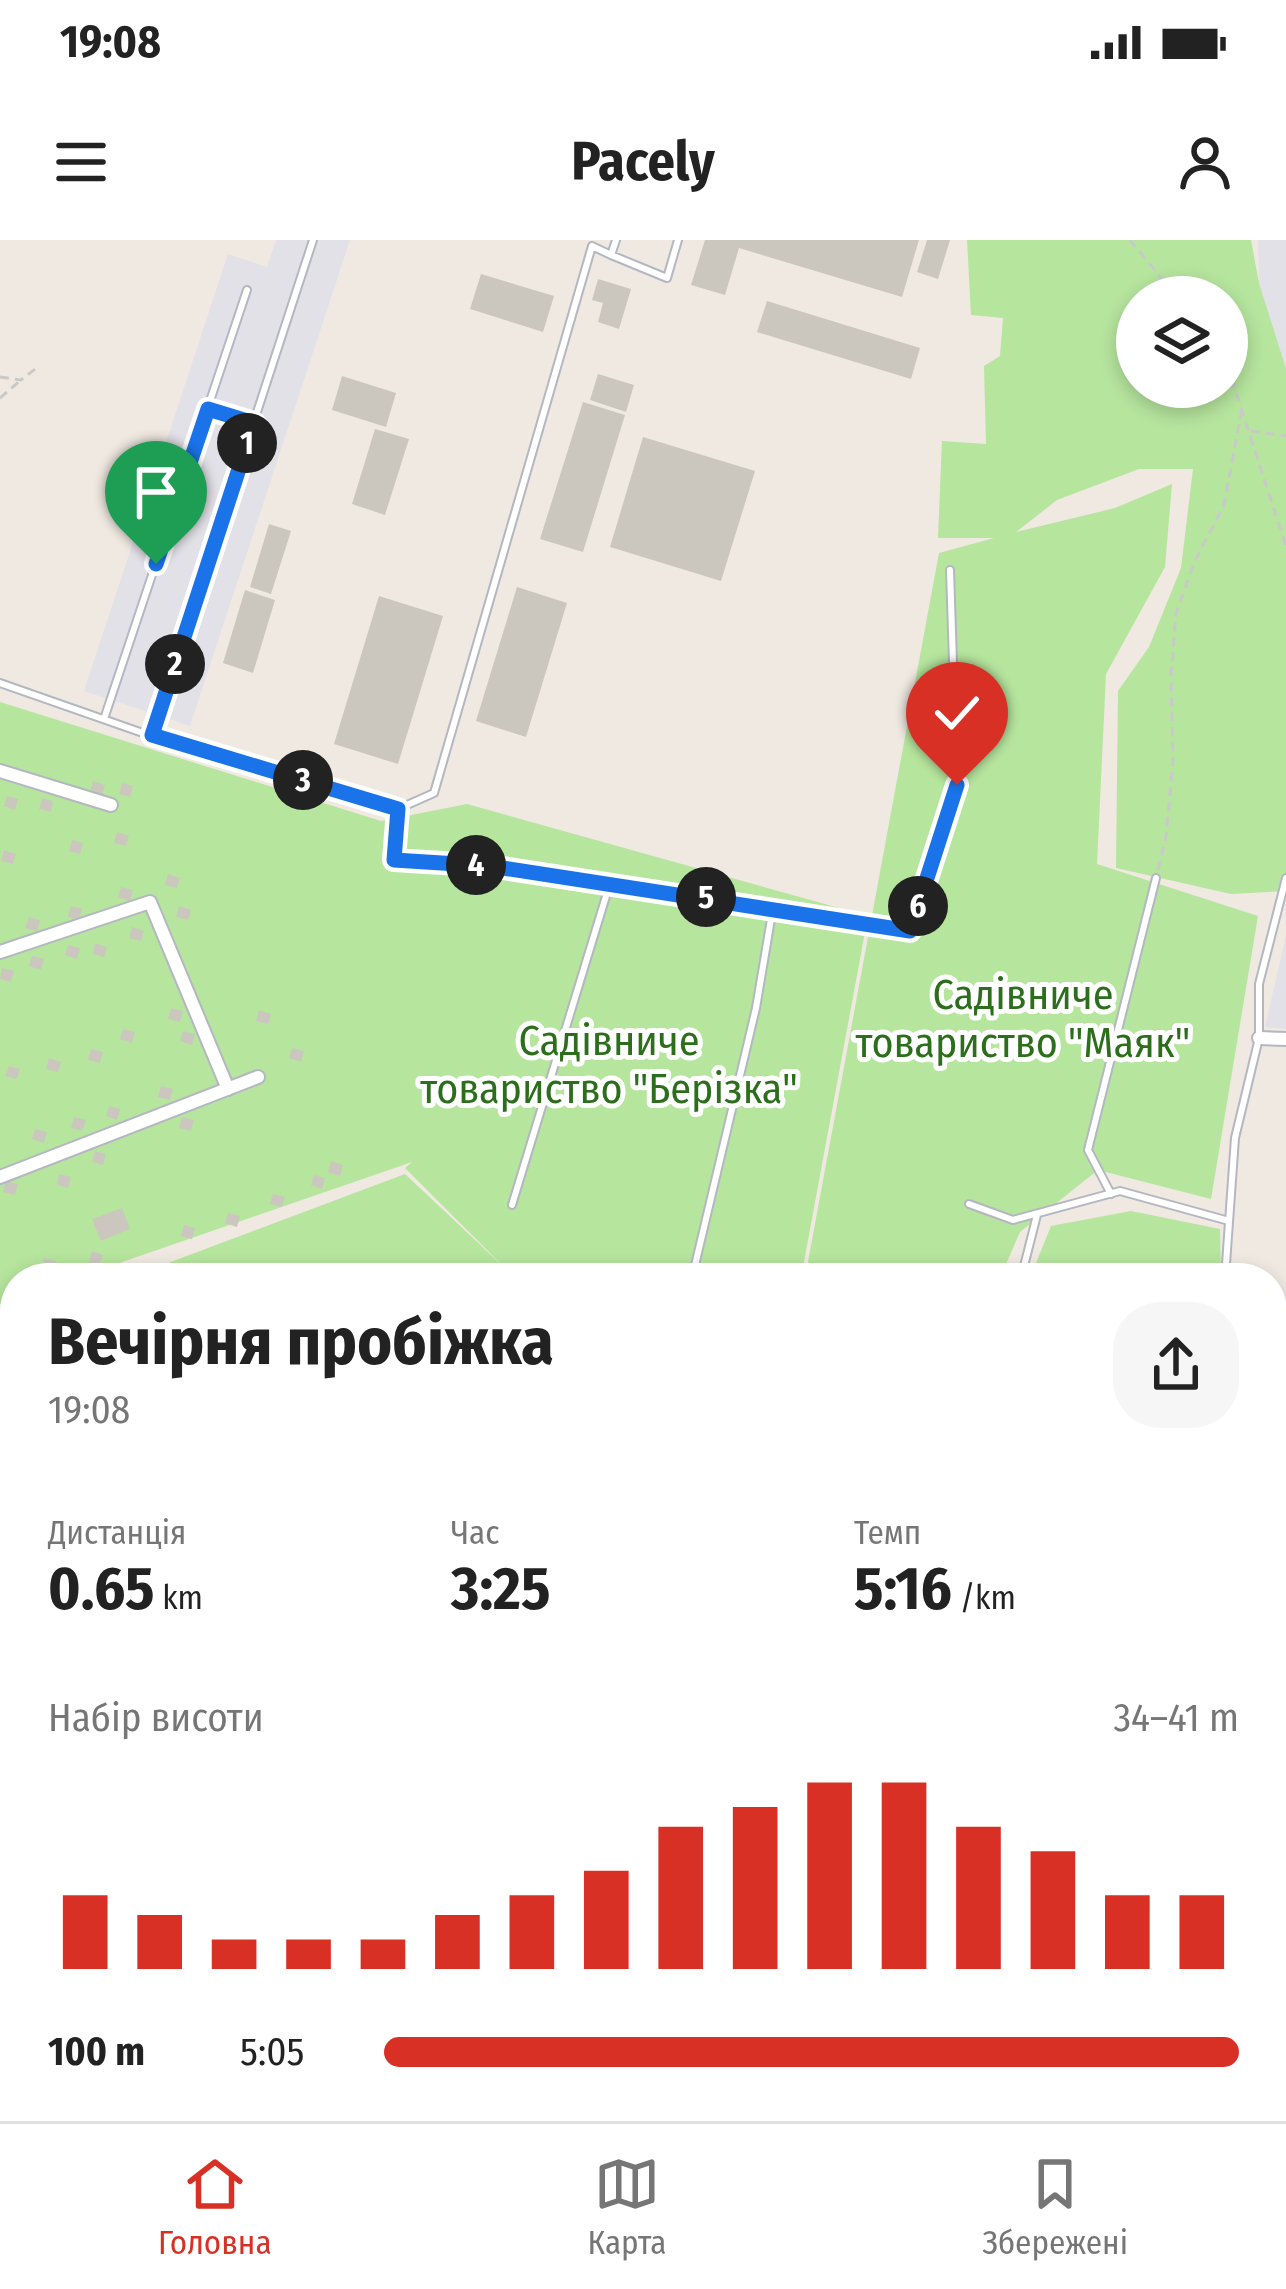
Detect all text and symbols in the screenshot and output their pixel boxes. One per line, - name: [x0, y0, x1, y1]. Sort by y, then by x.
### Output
- text: 19:08: [60, 15, 161, 69]
- icon: menu: [48, 129, 114, 195]
- icon: person: [1172, 129, 1238, 195]
- text: Pacely: [571, 130, 715, 194]
- map controls: [1116, 276, 1248, 408]
- button: layers: [1116, 276, 1248, 408]
- pin: 1: [217, 413, 277, 473]
- text: 1: [240, 423, 254, 463]
- pin: [105, 441, 207, 564]
- icon: arrive: [123, 459, 189, 525]
- pin: 2: [145, 634, 205, 694]
- text: 2: [167, 644, 183, 684]
- pin: [906, 662, 1008, 785]
- icon: check: [924, 680, 990, 746]
- pin: 3: [273, 750, 333, 810]
- text: 3: [295, 760, 311, 800]
- pin: 4: [446, 835, 506, 895]
- text: 4: [468, 845, 484, 885]
- pin: 5: [676, 867, 736, 927]
- pin: 6: [888, 876, 948, 936]
- text: 5: [698, 877, 714, 917]
- text: 6: [909, 886, 927, 926]
- park label: Садівниче товариство "Маяк": [856, 970, 1190, 1068]
- park label: Садівниче товариство "Берізка": [420, 1016, 798, 1114]
- text: Вечірня пробіжка: [48, 1302, 554, 1381]
- button: share: [1113, 1302, 1239, 1428]
- text: 19:08: [48, 1387, 130, 1433]
- text: Дистанція: [48, 1513, 186, 1553]
- text: Час: [451, 1513, 499, 1553]
- text: Темп: [854, 1513, 921, 1553]
- text: 0.65: [48, 1553, 154, 1625]
- text: 3:25: [451, 1553, 550, 1625]
- text: 5:16: [854, 1553, 952, 1625]
- text: km: [154, 1578, 203, 1618]
- text: /km: [952, 1578, 1016, 1618]
- text: Набір висоти: [48, 1695, 264, 1741]
- text: 34–41 m: [1113, 1695, 1239, 1741]
- text: 100 m: [48, 2029, 145, 2075]
- text: 5:05: [240, 2029, 304, 2075]
- tab: Головна: [158, 2151, 272, 2263]
- tab: Карта: [588, 2151, 666, 2263]
- tab: Збережені: [982, 2151, 1128, 2263]

